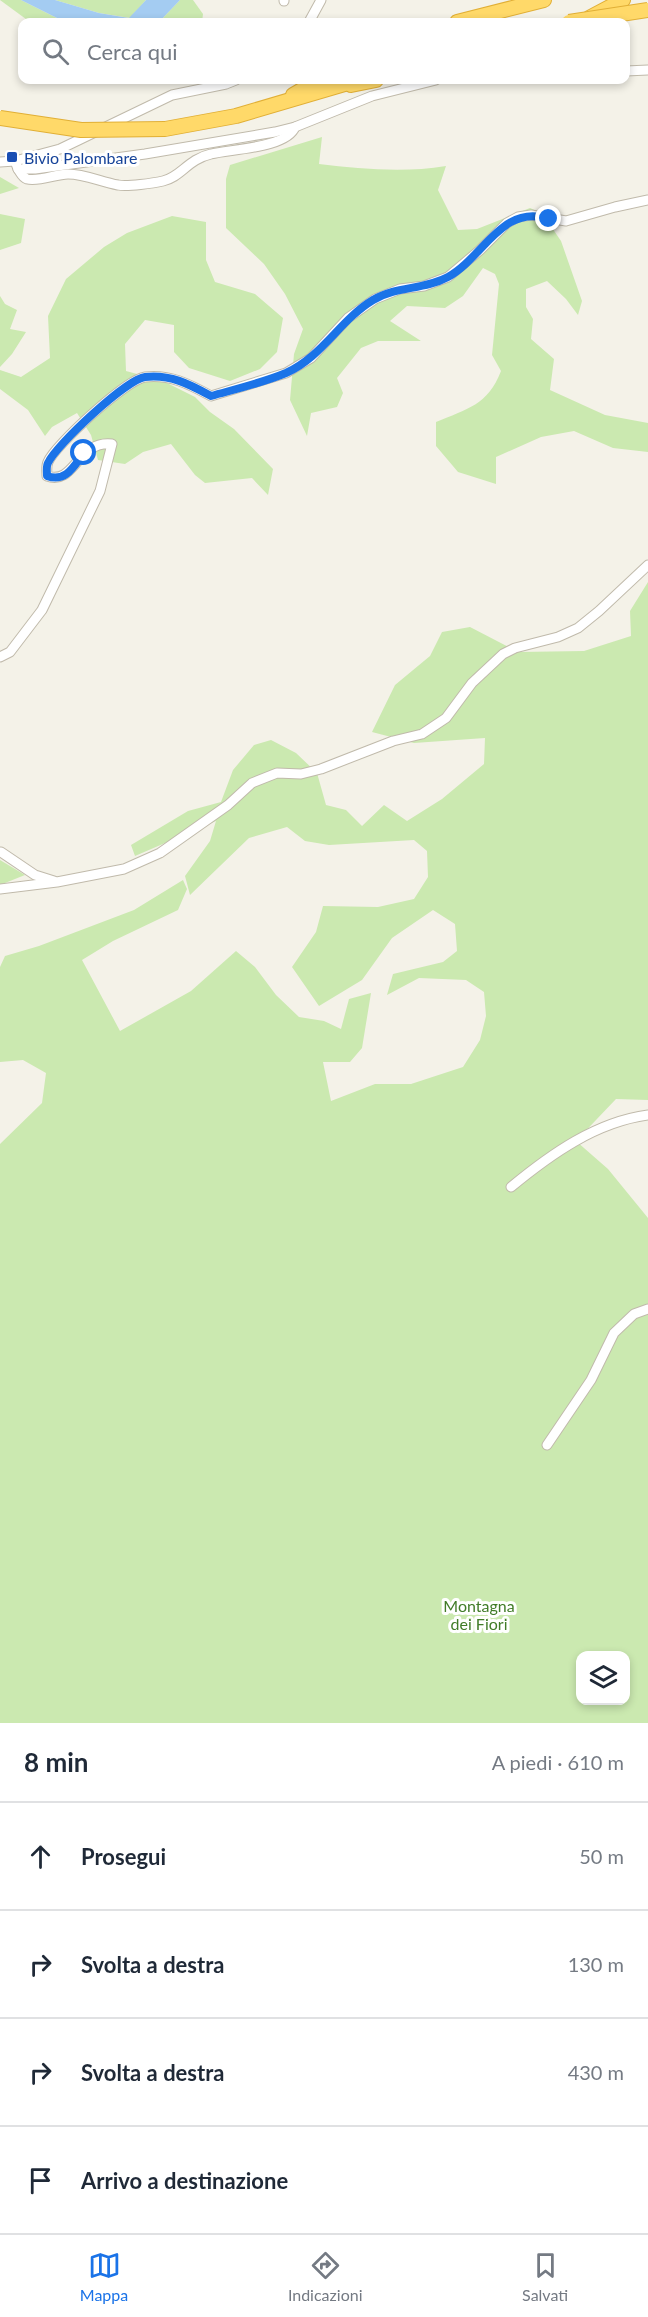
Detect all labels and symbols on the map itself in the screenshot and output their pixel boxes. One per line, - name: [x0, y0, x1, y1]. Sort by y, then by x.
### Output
- place label: Bivio Palombare: [24, 148, 137, 167]
- marker: Bivio Palombare: [5, 150, 19, 164]
- route end: [535, 205, 561, 231]
- route start: [70, 439, 96, 465]
- park label: Montagna dei Fiori: [443, 1596, 515, 1633]

